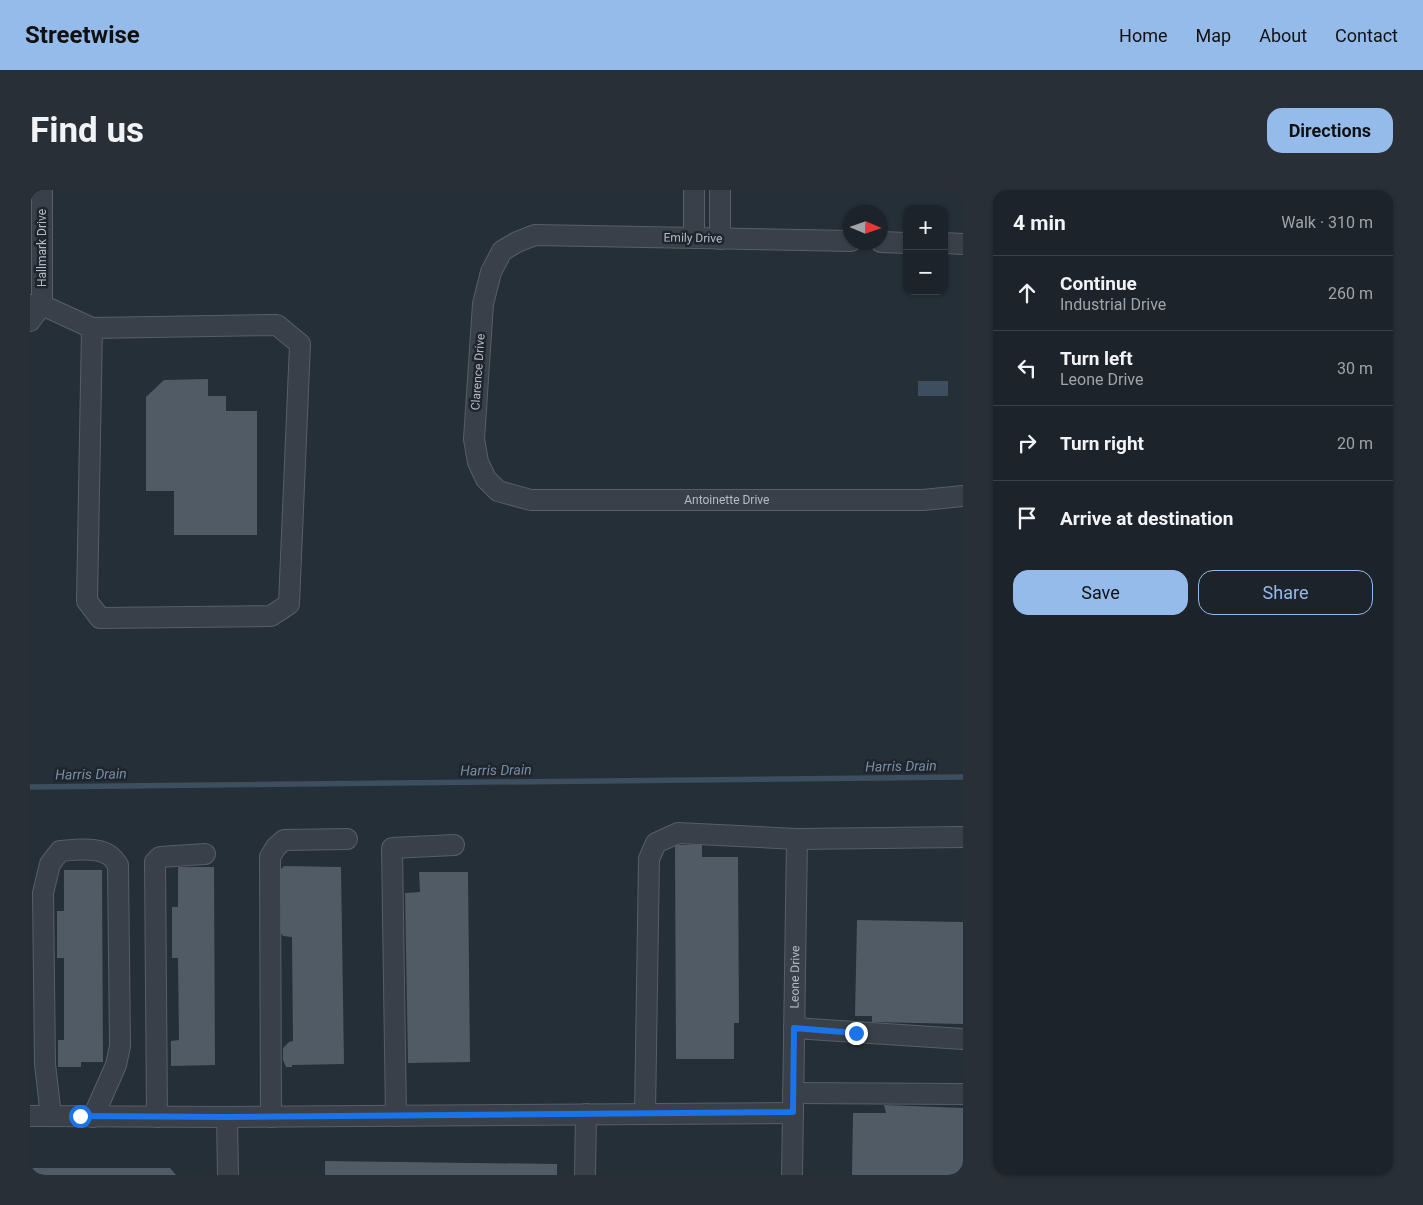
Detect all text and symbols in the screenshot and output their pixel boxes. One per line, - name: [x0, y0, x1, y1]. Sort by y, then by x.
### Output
- text: Streetwise: [25, 21, 140, 49]
- text: Home: [1119, 25, 1168, 46]
- text: Map: [1196, 25, 1231, 46]
- text: About: [1259, 25, 1307, 46]
- text: Contact: [1335, 25, 1398, 46]
- button: Directions: [1267, 108, 1393, 153]
- text: Find us: [30, 110, 144, 151]
- north arrow: [843, 205, 888, 250]
- map controls: [903, 205, 948, 295]
- button: +: [903, 205, 948, 250]
- street label: Hallmark Drive: [35, 209, 49, 287]
- text: 4 min: [1013, 211, 1066, 235]
- text: Walk · 310 m: [1281, 213, 1373, 232]
- street label: Emily Drive: [663, 230, 723, 246]
- button: −: [903, 250, 948, 295]
- text: Continue: [1060, 272, 1137, 295]
- icon: ahead: [1013, 279, 1041, 307]
- text: 260 m: [1328, 284, 1373, 303]
- text: Industrial Drive: [1060, 295, 1166, 314]
- street label: Clarence Drive: [468, 333, 488, 411]
- text: Turn left: [1060, 347, 1133, 370]
- icon: left: [1013, 354, 1041, 382]
- text: 30 m: [1337, 359, 1373, 378]
- text: Leone Drive: [1060, 370, 1143, 389]
- icon: right: [1013, 429, 1041, 457]
- text: Turn right: [1060, 432, 1144, 455]
- text: 20 m: [1337, 434, 1373, 453]
- street label: Antoinette Drive: [684, 493, 769, 507]
- icon: arrive: [1013, 504, 1041, 532]
- text: Arrive at destination: [1060, 507, 1233, 530]
- button: Save: [1013, 570, 1188, 615]
- button: Share: [1198, 570, 1373, 615]
- water label: Harris Drain: [865, 757, 937, 775]
- water label: Harris Drain: [460, 761, 532, 779]
- water label: Harris Drain: [55, 765, 127, 783]
- street label: Leone Drive: [787, 946, 802, 1008]
- route end: [845, 1022, 868, 1045]
- route start: [69, 1105, 92, 1128]

